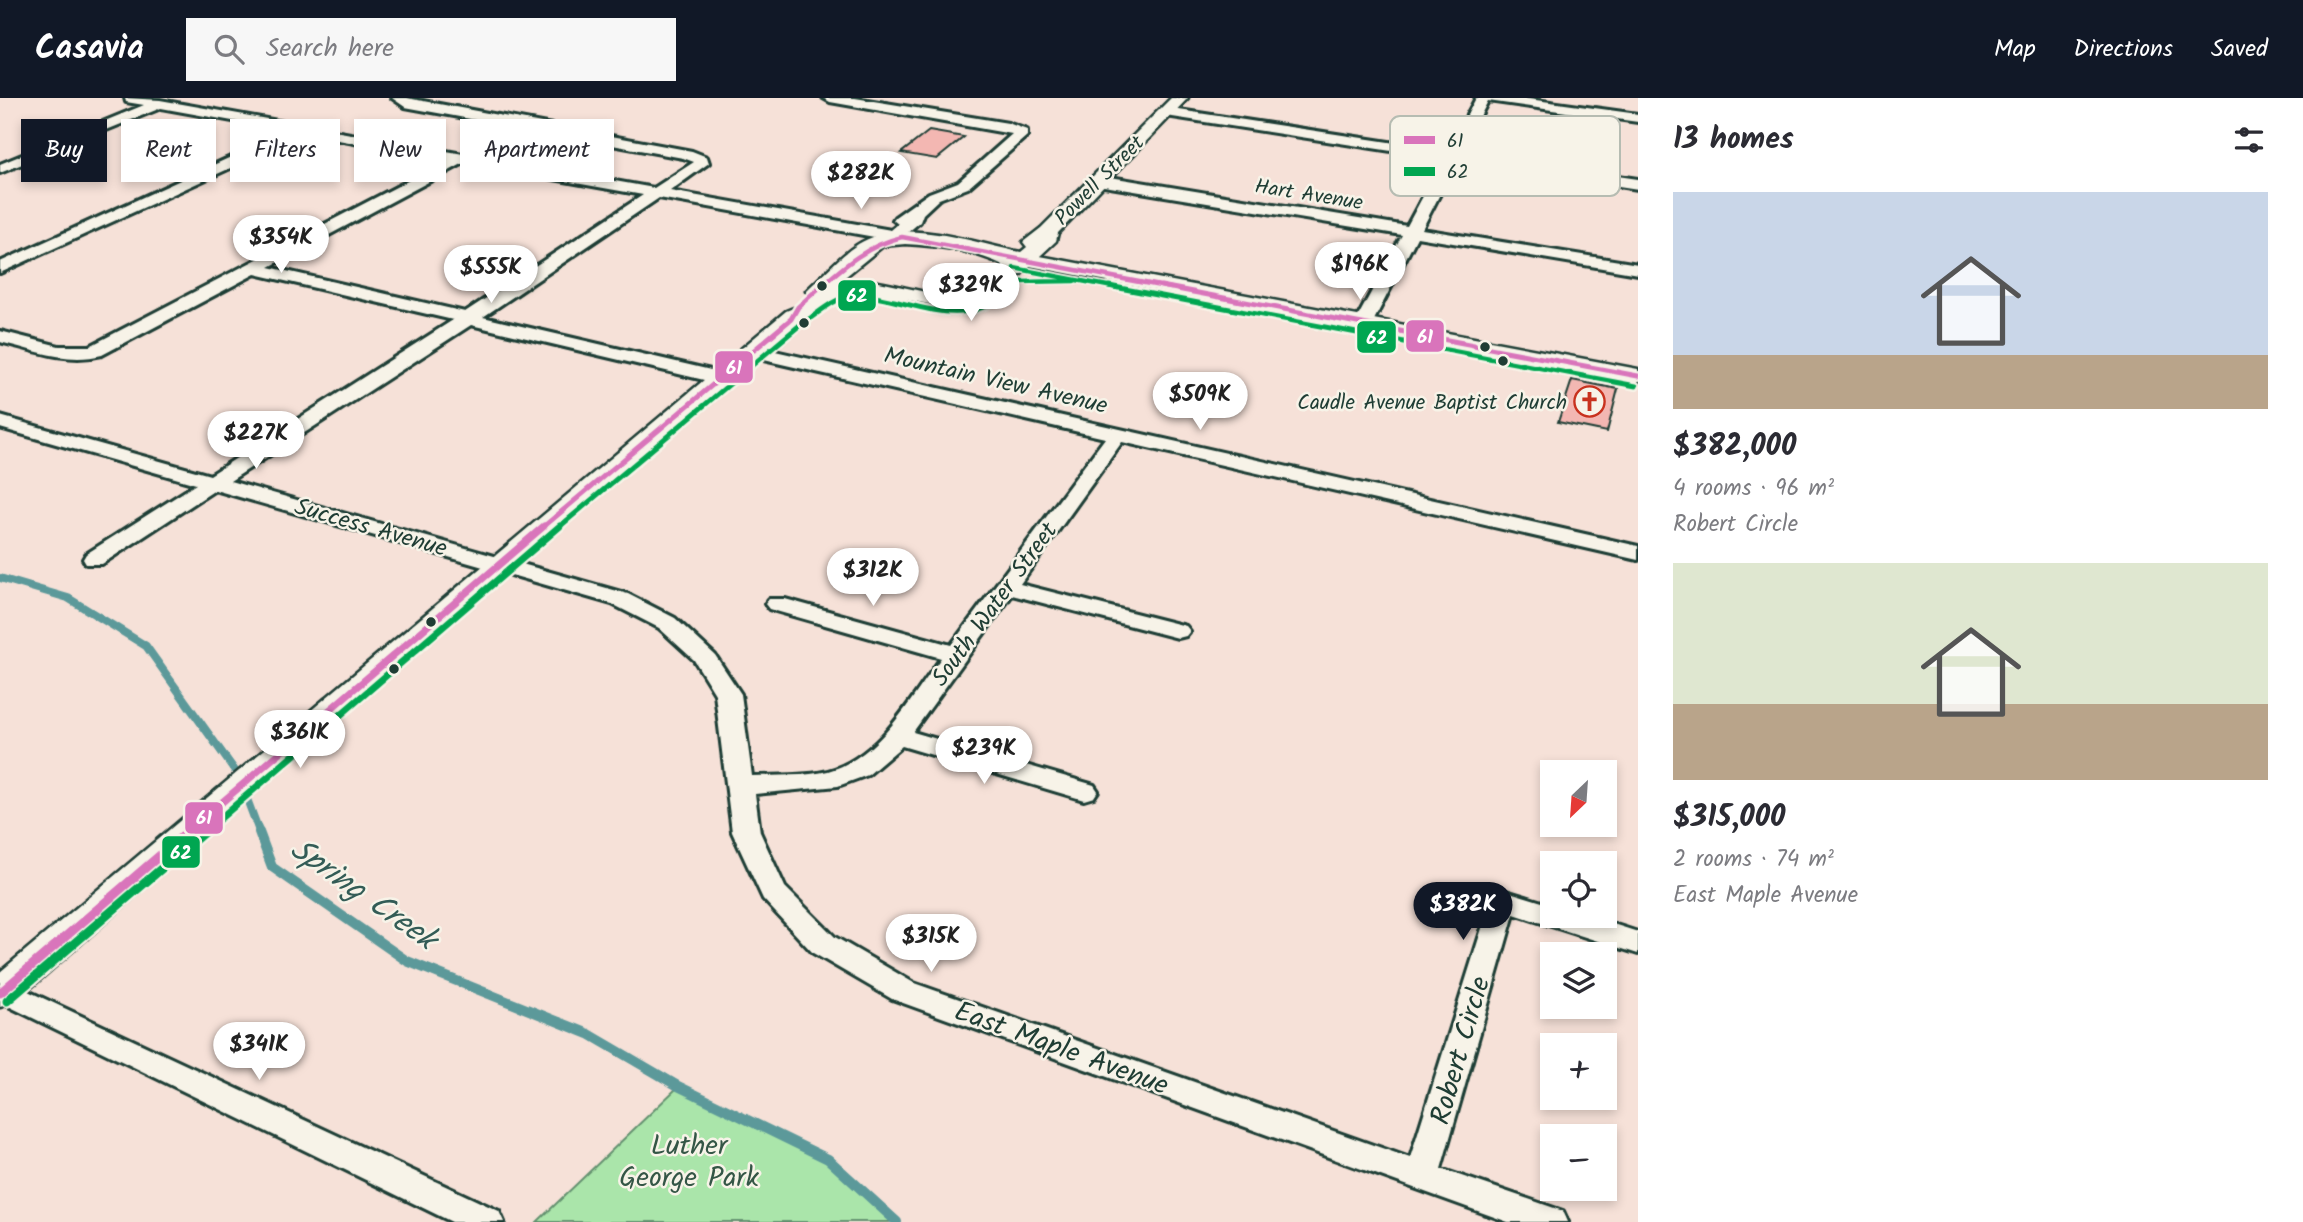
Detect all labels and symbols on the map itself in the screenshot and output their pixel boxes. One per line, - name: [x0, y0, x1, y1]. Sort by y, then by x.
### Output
- legend: [1390, 116, 1620, 196]
- text: 61: [1447, 127, 1464, 157]
- street label: Powell Street: [1047, 128, 1154, 234]
- pin: $282K: [812, 152, 910, 211]
- text: 62: [1447, 158, 1469, 188]
- street label: Hart Avenue: [1252, 171, 1366, 220]
- pin: $354K: [232, 216, 330, 275]
- pin: $196K: [1311, 242, 1409, 302]
- pin: $555K: [442, 246, 540, 305]
- pin: $329K: [922, 264, 1020, 323]
- unlabelled marker: [815, 279, 829, 293]
- line badge: 62: [837, 279, 877, 312]
- text: 62: [846, 282, 868, 312]
- unlabelled marker: [797, 316, 811, 330]
- line badge: 61: [1405, 319, 1445, 353]
- line badge: 62: [1356, 320, 1397, 354]
- text: 61: [1417, 323, 1433, 353]
- text: 62: [1366, 324, 1388, 354]
- street label: Mountain View Avenue: [880, 337, 1112, 426]
- unlabelled marker: [1478, 340, 1492, 354]
- line badge: 61: [714, 350, 754, 384]
- text: 61: [726, 354, 742, 384]
- unlabelled marker: [1496, 354, 1510, 368]
- pin: $509K: [1151, 372, 1249, 432]
- church icon: Caudle Avenue Baptist Church: [1573, 385, 1607, 419]
- place label: Caudle Avenue Baptist Church: [1297, 387, 1567, 420]
- pin: $227K: [207, 412, 305, 471]
- street label: Success Avenue: [290, 488, 452, 569]
- street label: South Water Street: [922, 514, 1069, 695]
- pin: $312K: [824, 548, 922, 608]
- unlabelled marker: [424, 615, 438, 629]
- unlabelled marker: [387, 662, 401, 676]
- pin: $361K: [251, 710, 349, 770]
- pin: $239K: [935, 726, 1033, 786]
- north arrow: [1540, 760, 1617, 836]
- line badge: 61: [184, 801, 224, 835]
- text: 61: [196, 804, 212, 834]
- water label: Spring Creek: [279, 826, 450, 967]
- line badge: 62: [161, 835, 201, 869]
- text: 62: [170, 839, 192, 869]
- pin: $382K: [1414, 882, 1512, 942]
- pin: $315K: [882, 914, 980, 974]
- street label: Robert Circle: [1419, 971, 1504, 1130]
- street label: East Maple Avenue: [948, 990, 1175, 1109]
- pin: $341K: [210, 1023, 308, 1082]
- park label: Luther George Park: [619, 1124, 760, 1201]

